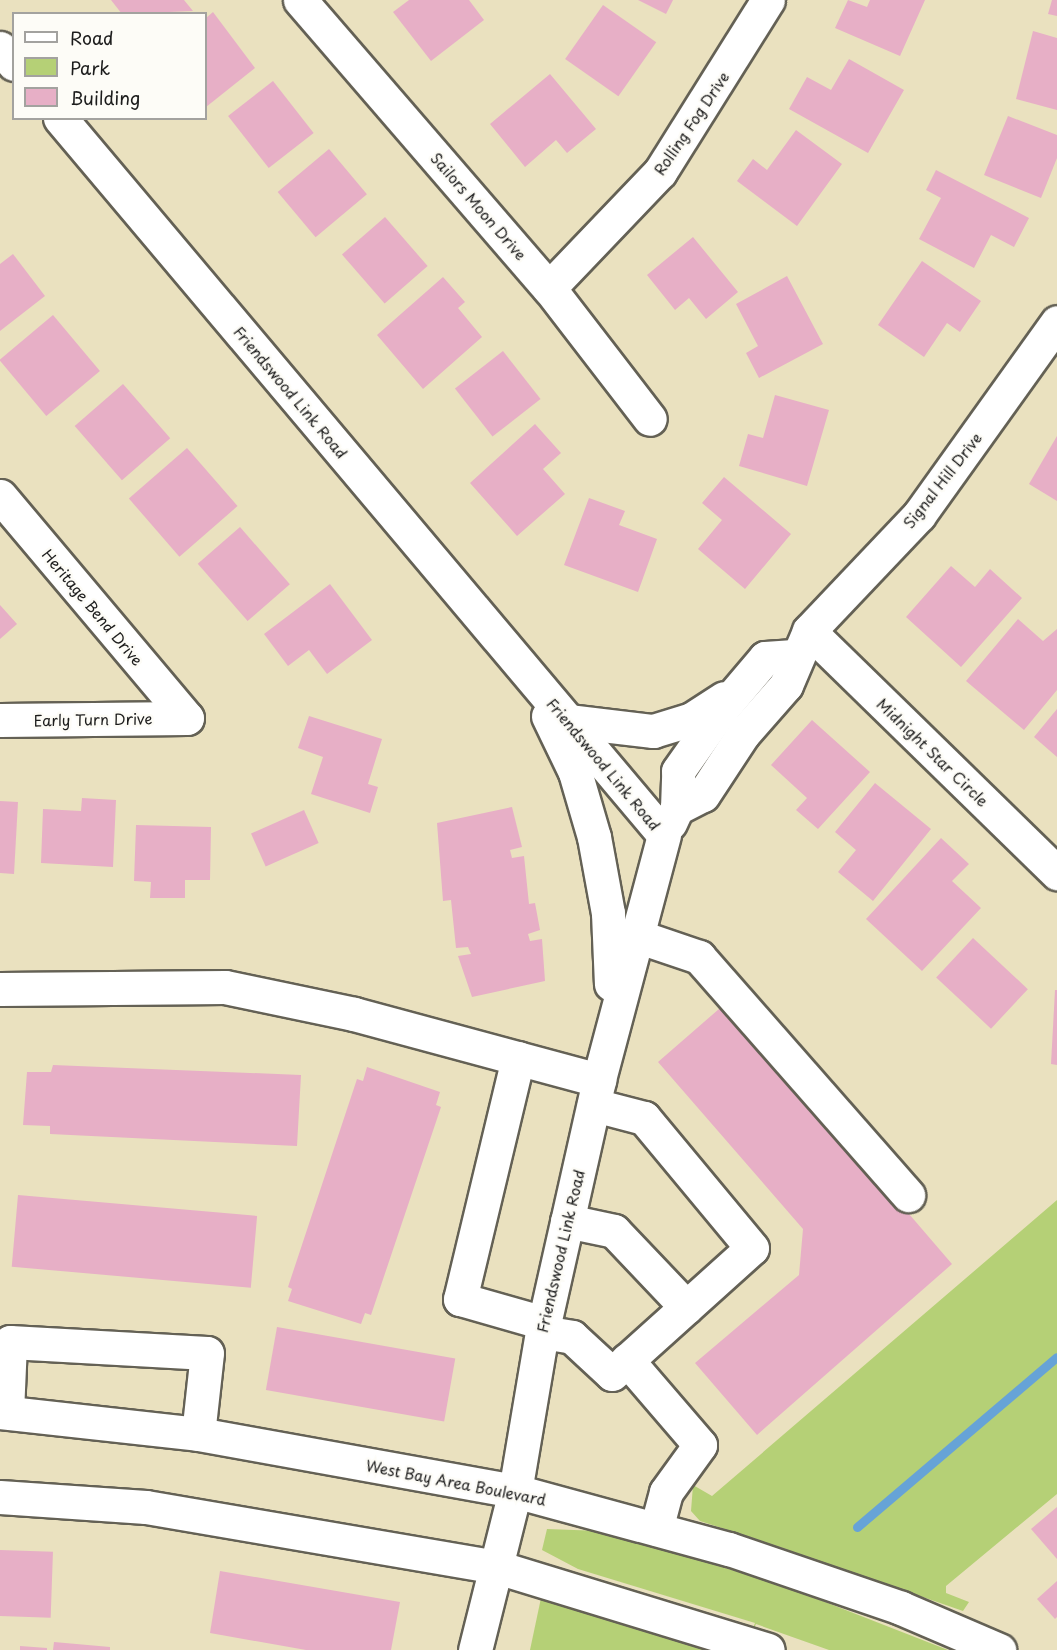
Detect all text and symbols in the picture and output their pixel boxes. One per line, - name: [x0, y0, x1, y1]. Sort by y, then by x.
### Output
- legend: [12, 12, 207, 120]
- text: Road: [70, 24, 114, 51]
- text: Park: [70, 54, 110, 81]
- street label: Rolling Fog Drive: [650, 68, 732, 178]
- text: Building: [70, 84, 140, 111]
- street label: Sailors Moon Drive: [428, 149, 530, 263]
- street label: Friendswood Link Road: [231, 323, 351, 461]
- street label: Signal Hill Drive: [899, 428, 985, 532]
- street label: Heritage Bend Drive: [39, 545, 147, 669]
- street label: Midnight Star Circle: [873, 694, 993, 810]
- street label: Friendswood Link Road: [544, 695, 664, 833]
- street label: Early Turn Drive: [33, 709, 153, 729]
- street label: Friendswood Link Road: [533, 1168, 587, 1334]
- street label: West Bay Area Boulevard: [364, 1456, 548, 1508]

